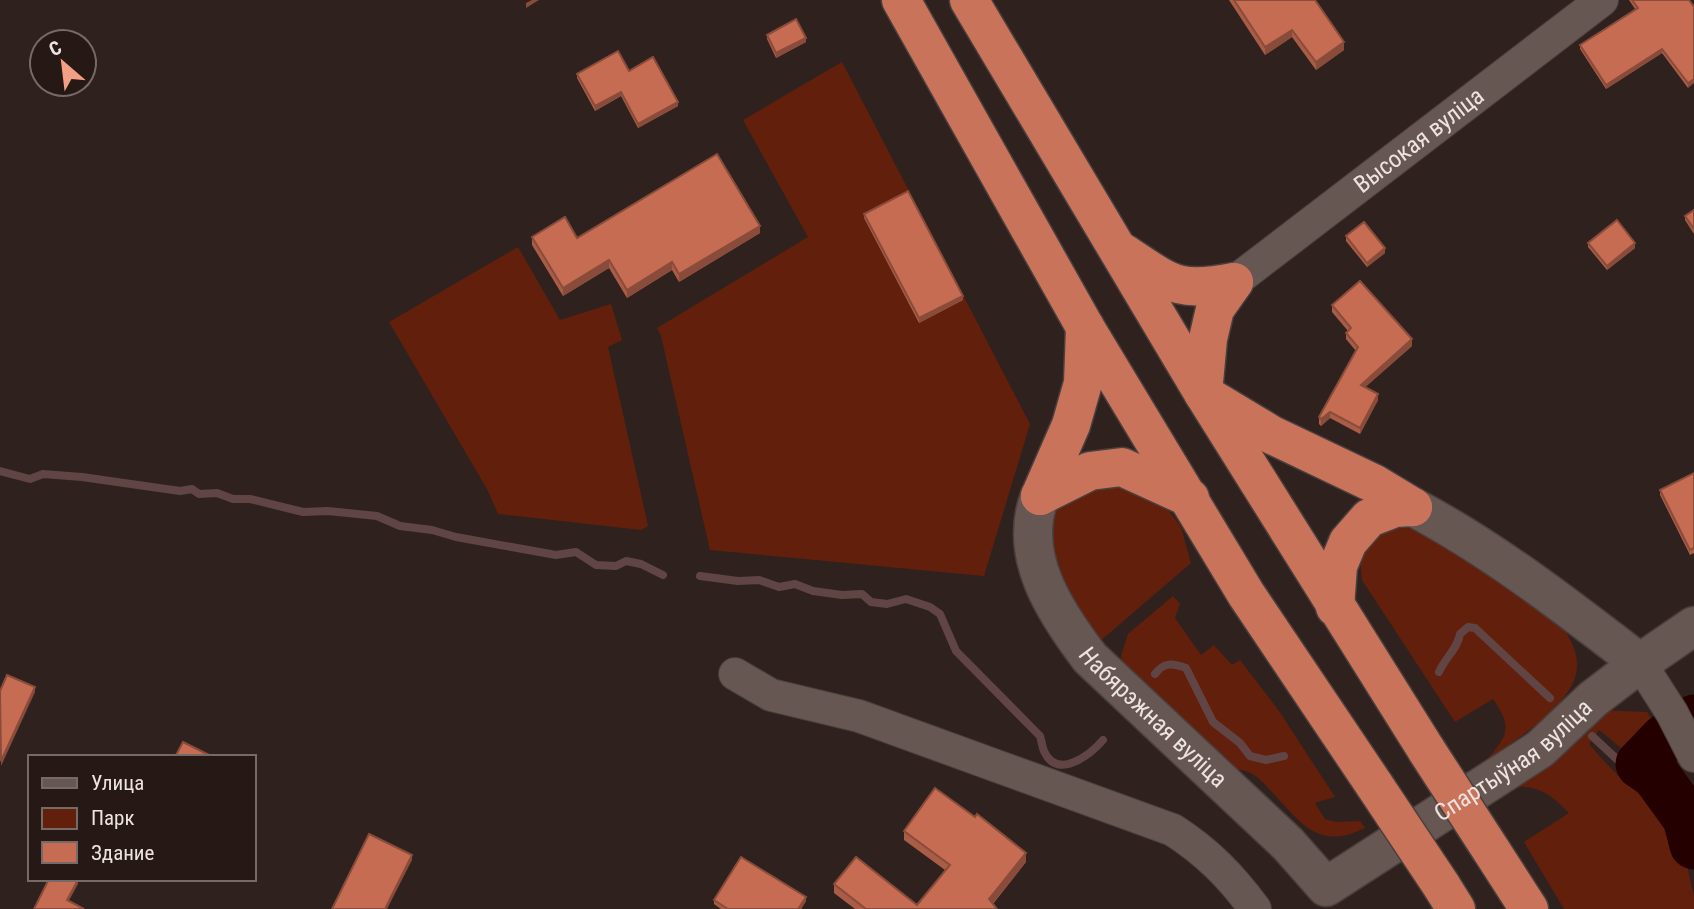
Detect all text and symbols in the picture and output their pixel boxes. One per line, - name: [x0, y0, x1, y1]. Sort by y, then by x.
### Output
- north arrow: [28, 28, 98, 98]
- text: С: [45, 36, 66, 61]
- street label: Высокая вуліца: [1349, 82, 1489, 199]
- street label: Набярэжная вуліца: [1073, 642, 1233, 793]
- street label: Спартыўная вуліца: [1429, 693, 1598, 827]
- legend: [28, 755, 256, 881]
- text: Улица: [91, 771, 144, 795]
- text: Парк: [91, 806, 135, 830]
- text: Здание: [91, 841, 155, 865]

